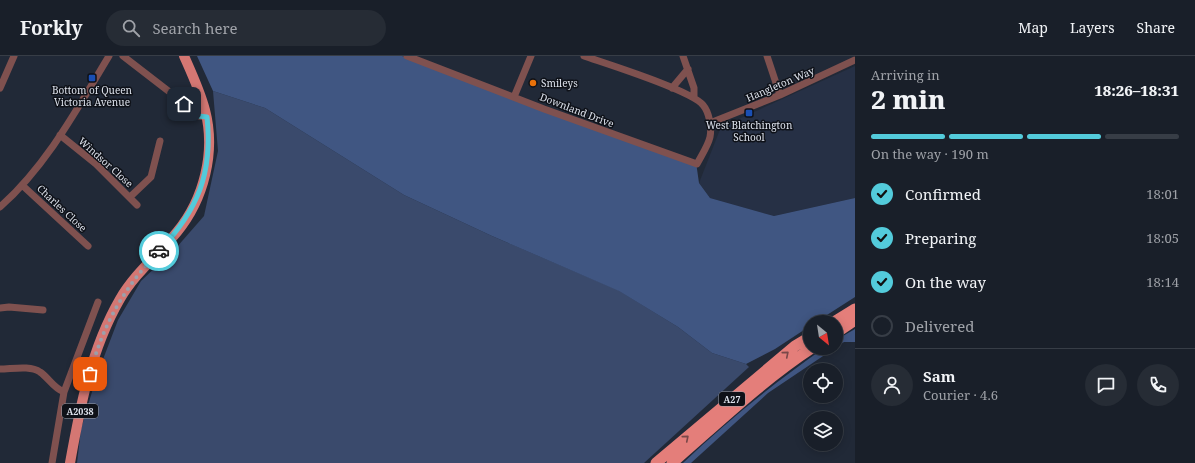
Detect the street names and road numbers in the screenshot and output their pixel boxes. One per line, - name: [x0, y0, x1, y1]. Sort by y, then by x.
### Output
- street label: Hangleton Way: [744, 63, 817, 105]
- street label: Downland Drive: [538, 89, 616, 131]
- street label: Windsor Close: [76, 134, 136, 190]
- street label: Charles Close: [34, 181, 90, 235]
- road number: A27: [719, 392, 745, 406]
- road number: A2038: [62, 404, 98, 418]

